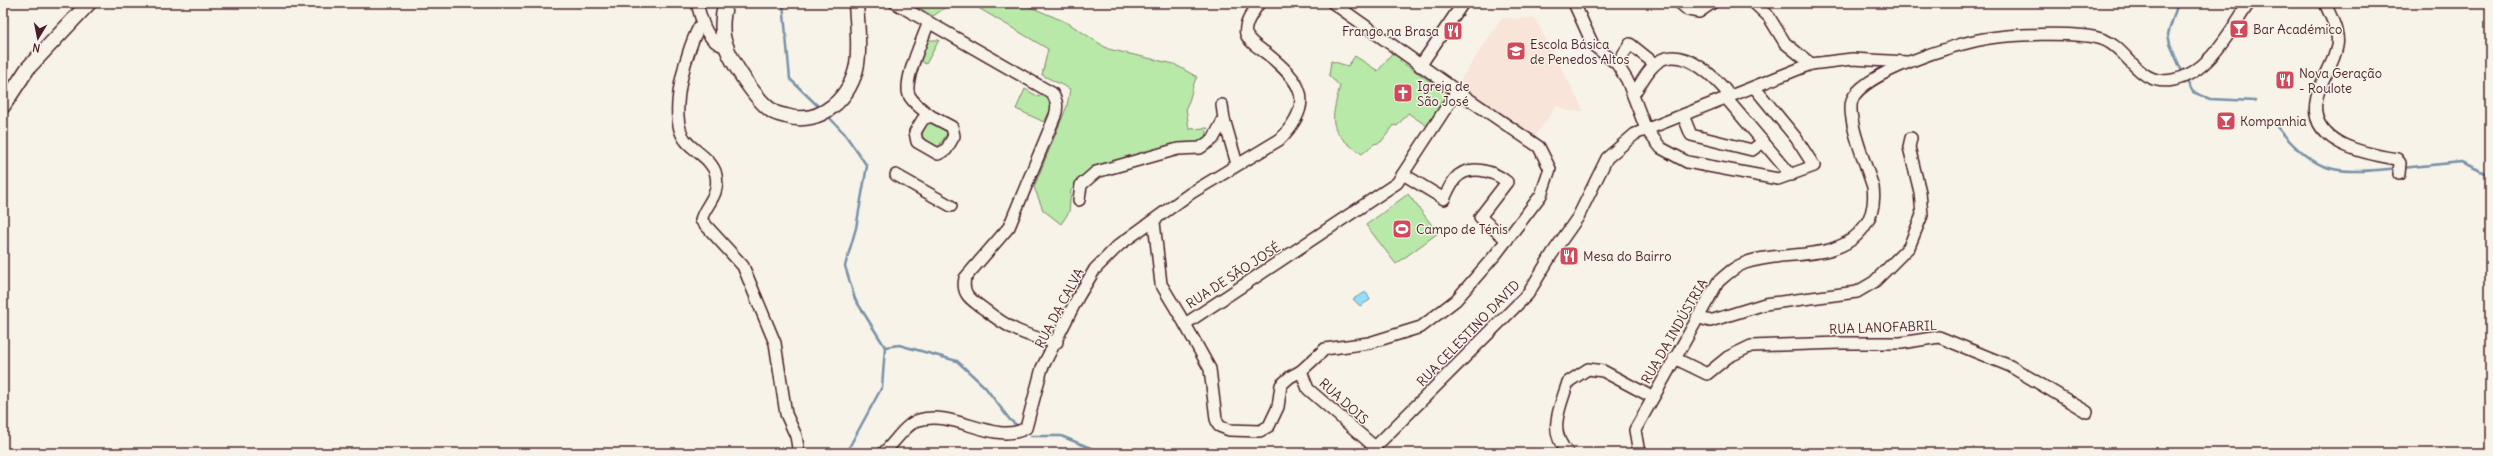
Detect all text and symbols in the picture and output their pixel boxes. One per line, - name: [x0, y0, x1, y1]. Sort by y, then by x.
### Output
- north arrow: [18, 18, 58, 58]
- bar icon: Bar Académico: [2228, 18, 2250, 40]
- restaurant icon: Frango na Brasa: [1442, 20, 1464, 42]
- place label: Bar Académico: [2253, 21, 2342, 38]
- place label: Frango na Brasa: [1342, 23, 1439, 40]
- place label: Escola Básica de Penedos Altos: [1530, 36, 1629, 68]
- text: N: [31, 40, 41, 55]
- school or university icon: Escola Básica de Penedos Altos: [1505, 40, 1527, 62]
- place label: Nova Geração - Roulote: [2299, 65, 2382, 97]
- restaurant icon: Nova Geração - Roulote: [2274, 69, 2296, 91]
- place label: Igreja de São José: [1417, 78, 1470, 110]
- church icon: Igreja de São José: [1392, 82, 1414, 104]
- bar icon: Kompanhia: [2215, 110, 2237, 132]
- place label: Kompanhia: [2240, 113, 2307, 130]
- sports icon: Campo de Ténis: [1391, 218, 1413, 240]
- place label: Campo de Ténis: [1416, 221, 1508, 238]
- street label: RUA DE SÃO JOSÉ: [1182, 238, 1284, 312]
- restaurant icon: Mesa do Bairro: [1558, 245, 1580, 267]
- place label: Mesa do Bairro: [1583, 248, 1672, 265]
- street label: RUA DA CALVA: [1031, 265, 1088, 351]
- street label: RUA DA INDÚSTRIA: [1637, 275, 1711, 387]
- street label: RUA CELESTINO DAVID: [1413, 277, 1524, 390]
- street label: RUA LANOFABRIL: [1829, 317, 1937, 338]
- street label: RUA DOIS: [1315, 375, 1372, 428]

